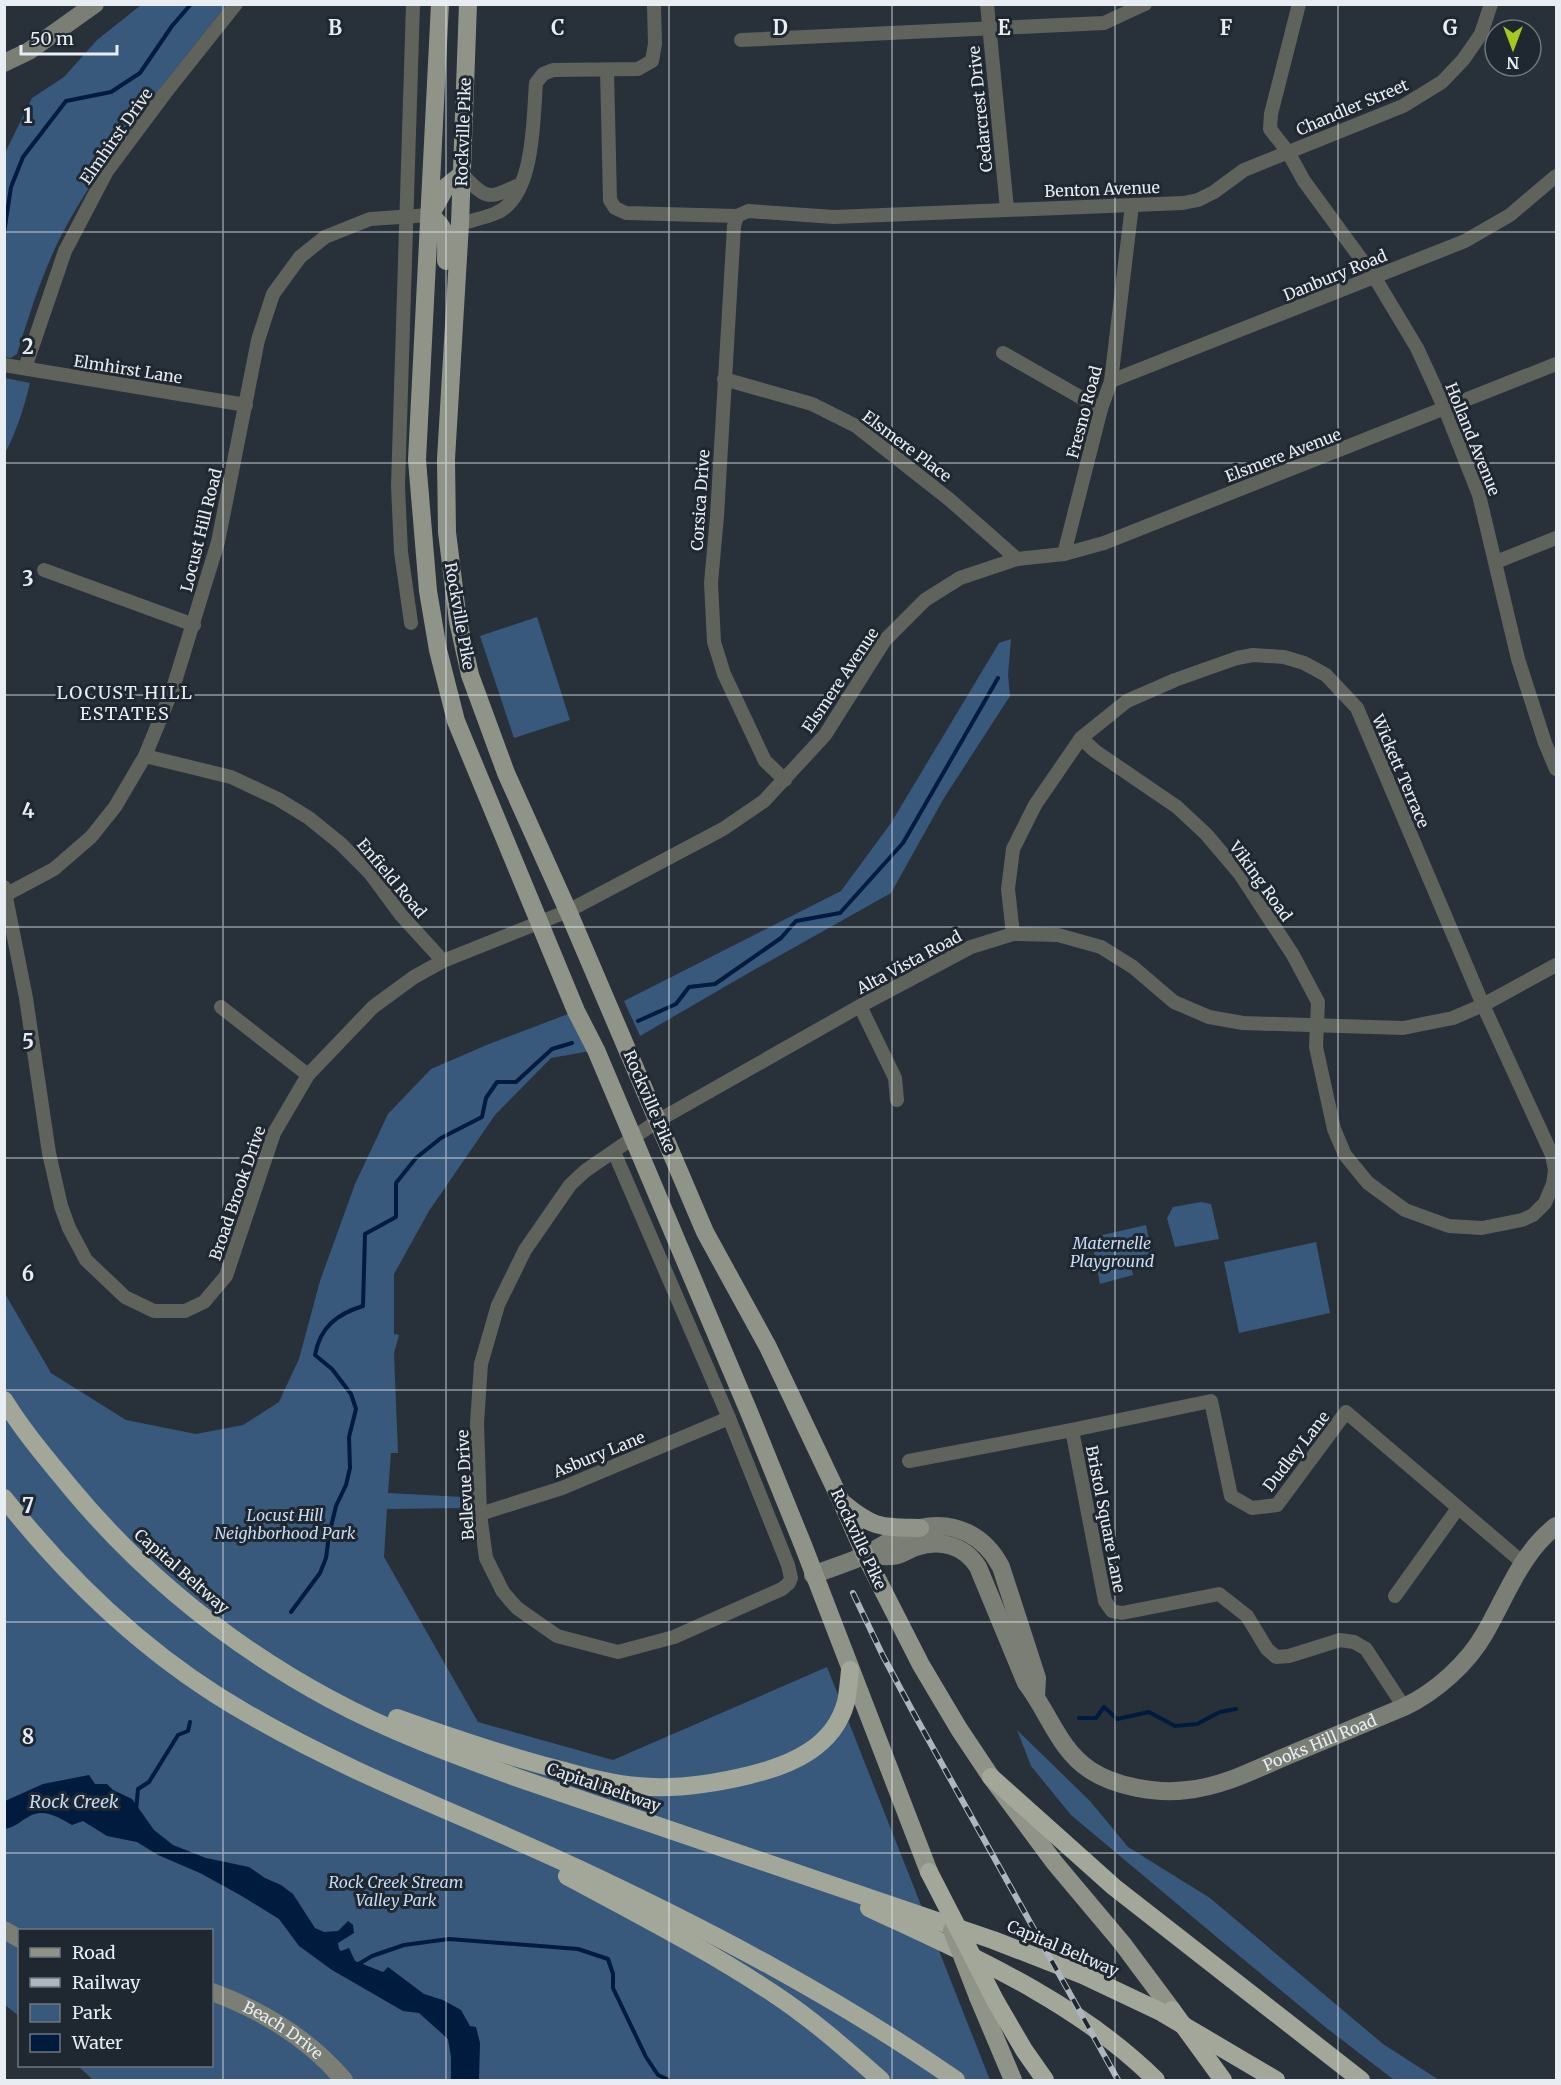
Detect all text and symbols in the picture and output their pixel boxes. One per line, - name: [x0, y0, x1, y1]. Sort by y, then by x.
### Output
- text: B: [328, 15, 342, 40]
- text: C: [551, 15, 565, 40]
- text: D: [772, 15, 788, 40]
- text: E: [997, 15, 1011, 40]
- text: F: [1220, 15, 1233, 40]
- text: G: [1443, 15, 1458, 40]
- scale bar: [21, 18, 117, 56]
- north arrow: [1483, 18, 1543, 78]
- text: 50 m: [30, 27, 74, 50]
- street label: Cedarcrest Drive: [963, 45, 997, 173]
- text: N: [1506, 53, 1519, 73]
- street label: Chandler Street: [1293, 74, 1412, 140]
- street label: Rockville Pike: [451, 77, 475, 187]
- street label: Elmhirst Drive: [75, 84, 157, 188]
- text: 1: [23, 103, 33, 128]
- street label: Benton Avenue: [1044, 177, 1160, 201]
- street label: Danbury Road: [1280, 245, 1390, 305]
- text: 2: [22, 334, 34, 359]
- street label: Elmhirst Lane: [72, 351, 184, 387]
- street label: Fresno Road: [1062, 363, 1106, 460]
- street label: Holland Avenue: [1441, 379, 1505, 499]
- street label: Elsmere Place: [859, 406, 955, 486]
- street label: Elsmere Avenue: [1222, 424, 1344, 486]
- street label: Corsica Drive: [686, 449, 714, 551]
- street label: Locust Hill Road: [176, 466, 226, 594]
- street label: Rockville Pike: [441, 561, 479, 671]
- text: 3: [22, 566, 34, 591]
- street label: Elsmere Avenue: [798, 624, 882, 736]
- district label: LOCUST HILL ESTATES: [57, 681, 193, 725]
- street label: Wickett Terrace: [1368, 710, 1434, 831]
- text: 4: [22, 798, 35, 823]
- street label: Enfield Road: [353, 834, 431, 922]
- street label: Viking Road: [1225, 836, 1297, 925]
- street label: Alta Vista Road: [852, 926, 965, 999]
- text: 5: [22, 1029, 34, 1054]
- street label: Rockville Pike: [620, 1047, 680, 1155]
- street label: Broad Brook Drive: [205, 1123, 269, 1263]
- park label: Maternelle Playground: [1070, 1233, 1155, 1271]
- text: 6: [22, 1261, 34, 1286]
- street label: Dudley Lane: [1258, 1407, 1334, 1495]
- street label: Asbury Lane: [549, 1427, 648, 1482]
- street label: Bellevue Drive: [452, 1429, 478, 1541]
- street label: Bristol Square Lane: [1082, 1444, 1130, 1594]
- street label: Rockville Pike: [827, 1486, 891, 1592]
- text: 7: [22, 1493, 34, 1518]
- park label: Locust Hill Neighborhood Park: [215, 1505, 356, 1543]
- street label: Capital Beltway: [130, 1524, 234, 1618]
- street label: Pooks Hill Road: [1260, 1710, 1380, 1775]
- text: 8: [22, 1724, 34, 1749]
- street label: Capital Beltway: [544, 1758, 664, 1816]
- water label: Rock Creek: [29, 1790, 119, 1813]
- park label: Rock Creek Stream Valley Park: [329, 1872, 463, 1910]
- street label: Capital Beltway: [1004, 1916, 1122, 1981]
- legend: [18, 1929, 213, 2067]
- text: Road: [72, 1941, 116, 1964]
- text: Railway: [72, 1971, 141, 1994]
- street label: Beach Drive: [240, 1996, 327, 2063]
- text: Park: [72, 2001, 113, 2024]
- text: Water: [71, 2031, 123, 2054]

